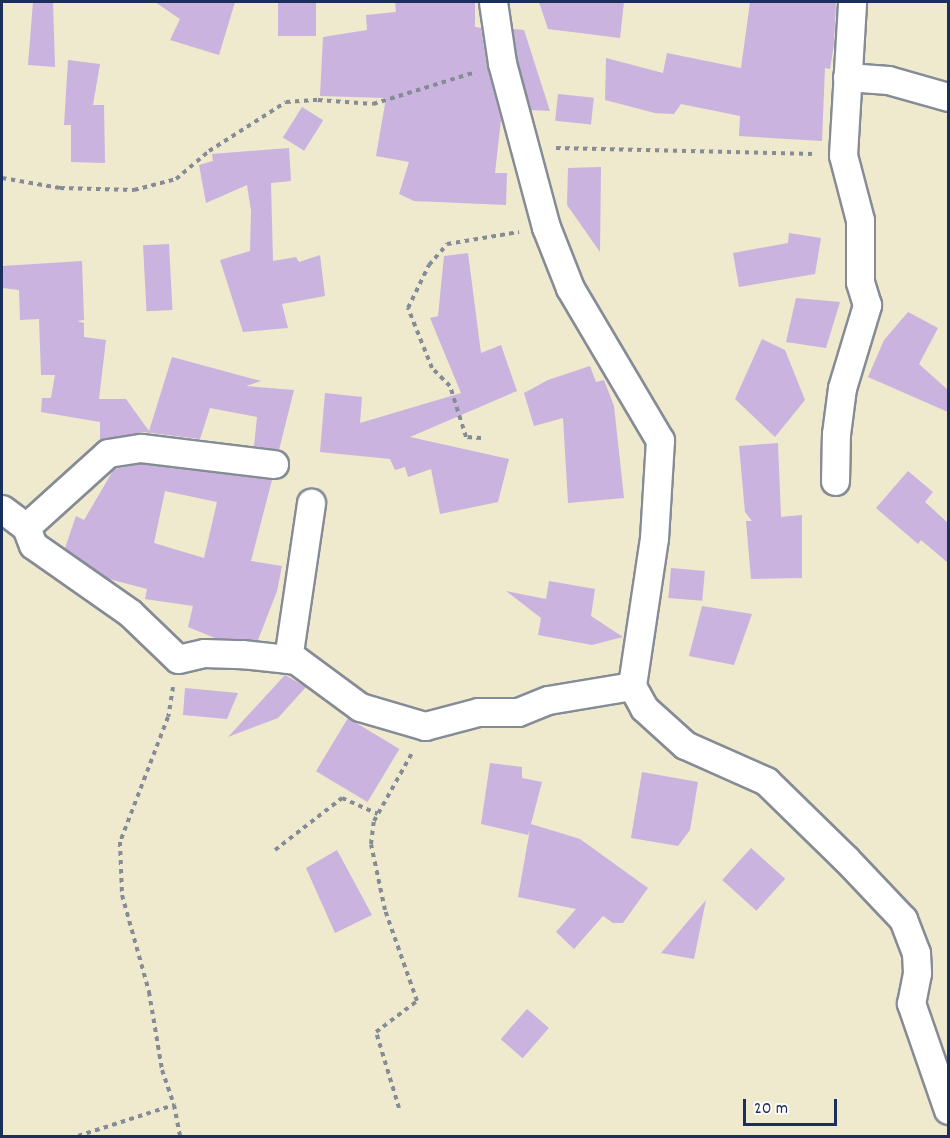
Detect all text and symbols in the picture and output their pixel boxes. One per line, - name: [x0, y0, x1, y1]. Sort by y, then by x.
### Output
- scale bar: [746, 1087, 840, 1125]
- text: 20 m: [754, 1097, 788, 1122]

